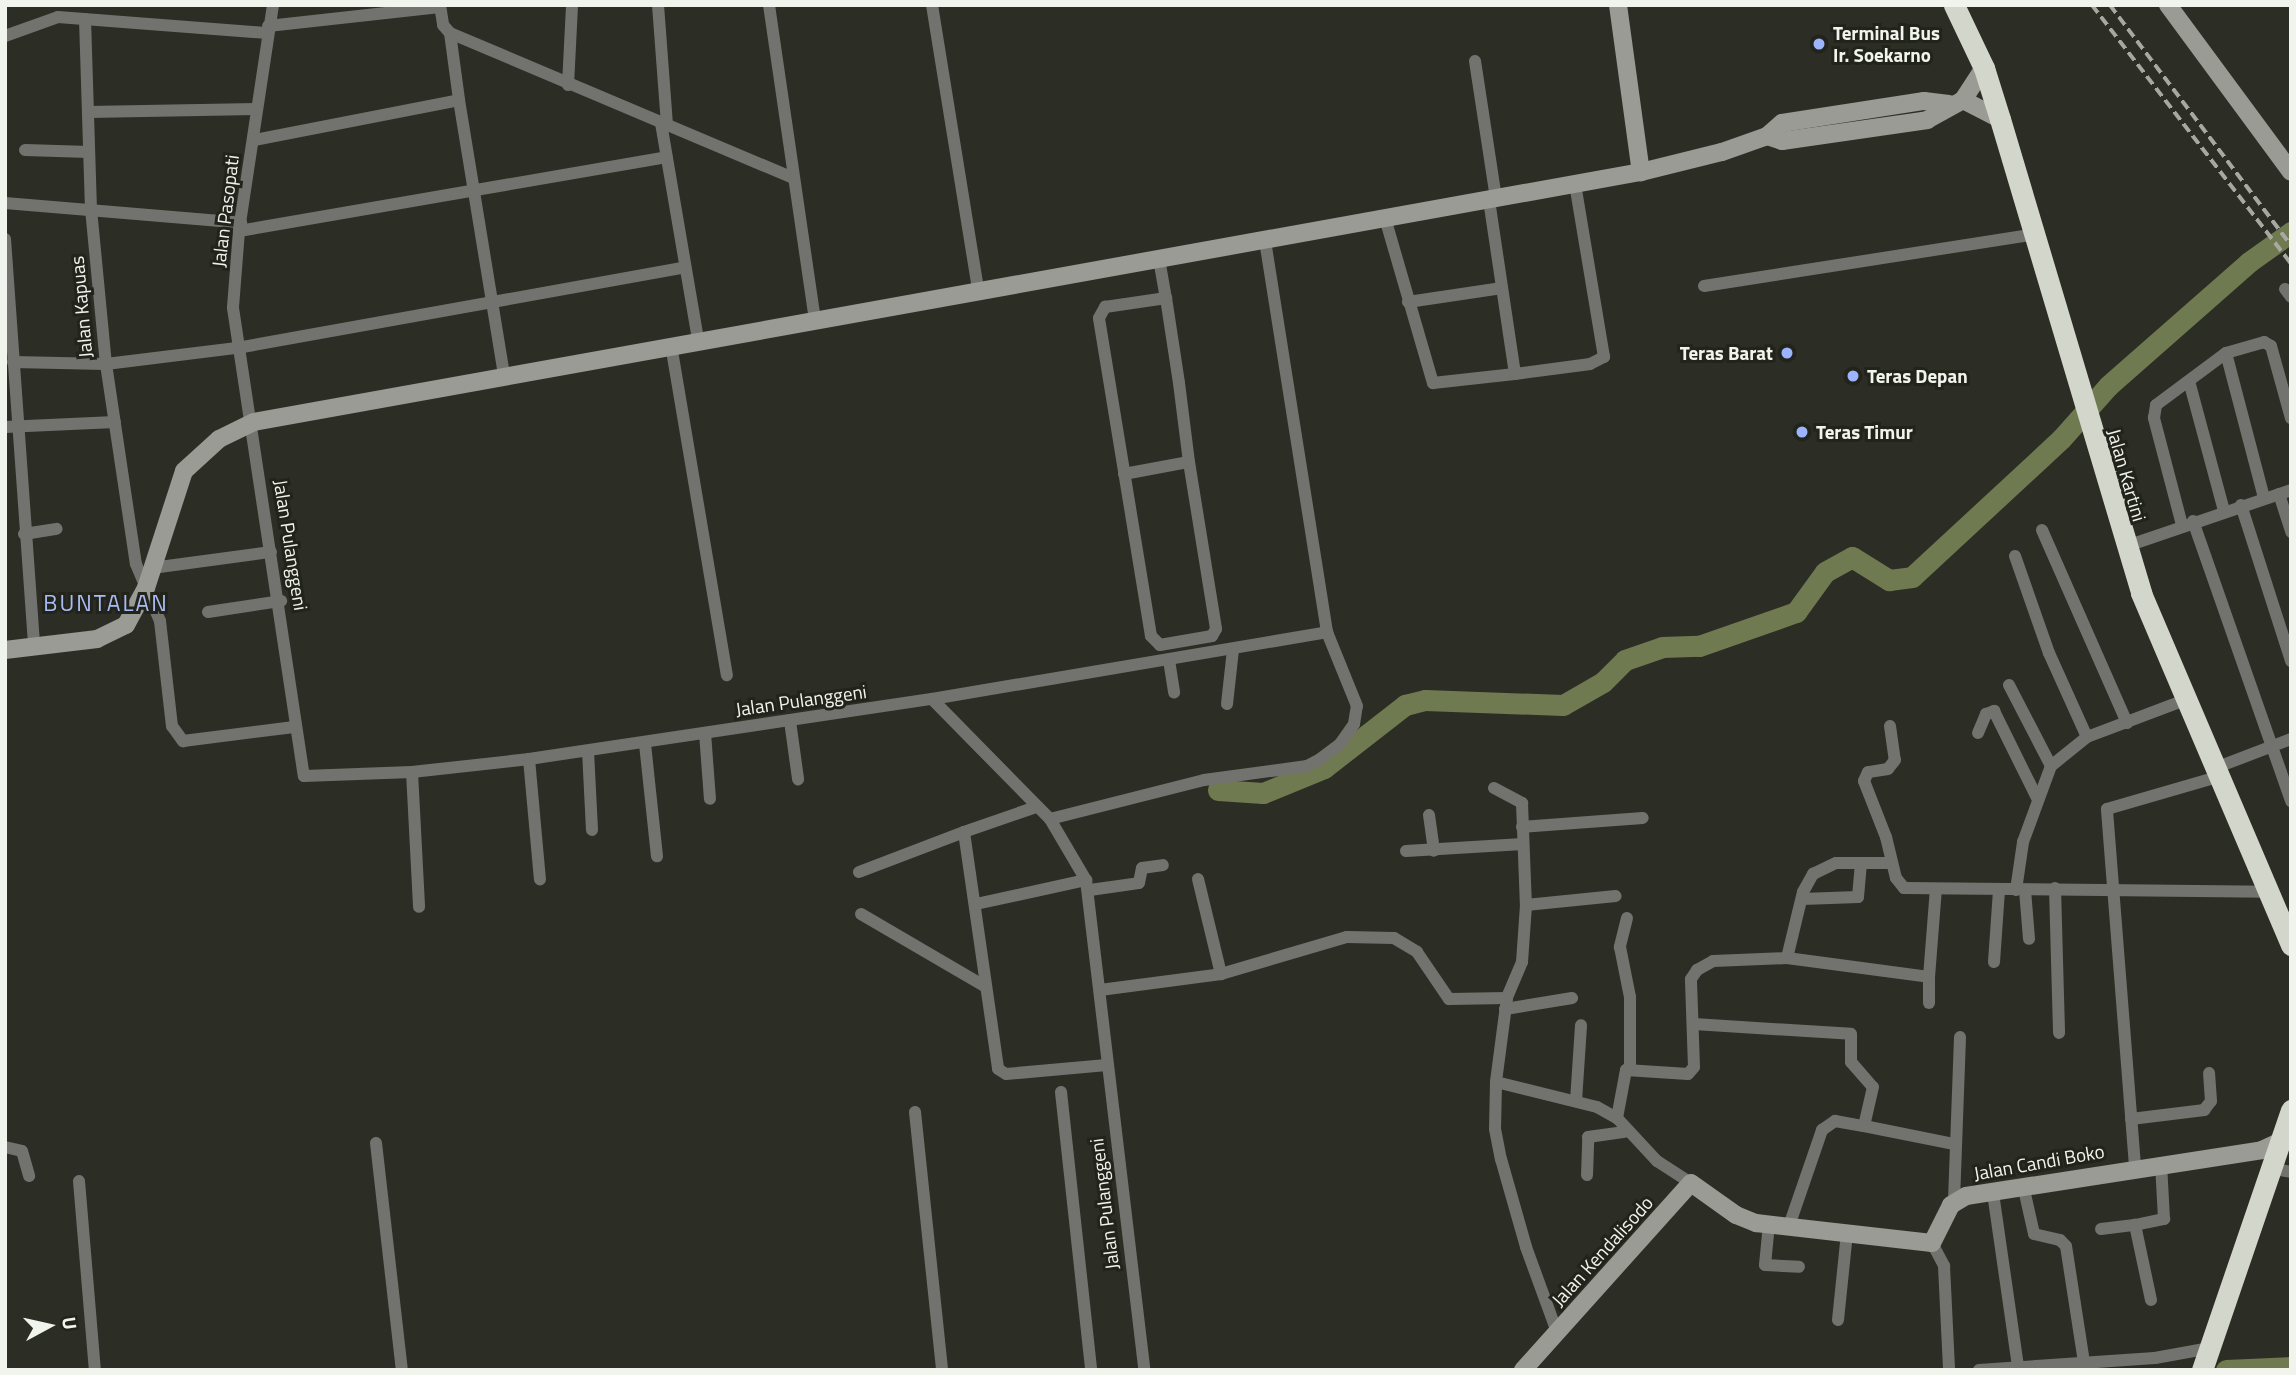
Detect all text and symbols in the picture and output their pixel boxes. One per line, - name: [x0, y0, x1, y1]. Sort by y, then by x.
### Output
- place label: Terminal Bus Ir. Soekarno: [1833, 22, 1940, 66]
- marker: Terminal Bus Ir. Soekarno: [1811, 36, 1827, 52]
- street label: Jalan Pasopati: [207, 153, 243, 269]
- street label: Jalan Kapuas: [65, 255, 97, 359]
- place label: Teras Barat: [1680, 342, 1773, 364]
- marker: Teras Barat: [1779, 345, 1795, 361]
- place label: Teras Depan: [1867, 365, 1968, 387]
- marker: Teras Depan: [1845, 368, 1861, 384]
- place label: Teras Timur: [1816, 421, 1913, 443]
- marker: Teras Timur: [1794, 424, 1810, 440]
- street label: Jalan Kartini: [2103, 426, 2151, 524]
- street label: Jalan Pulanggeni: [269, 478, 313, 612]
- district label: BUNTALAN: [44, 589, 168, 617]
- street label: Jalan Pulanggeni: [734, 680, 868, 720]
- street label: Jalan Pulanggeni: [1085, 1137, 1123, 1271]
- street label: Jalan Candi Boko: [1972, 1139, 2106, 1185]
- street label: Jalan Kendalisodo: [1546, 1191, 1658, 1311]
- north arrow: [14, 1291, 84, 1361]
- text: U: [55, 1315, 86, 1331]

